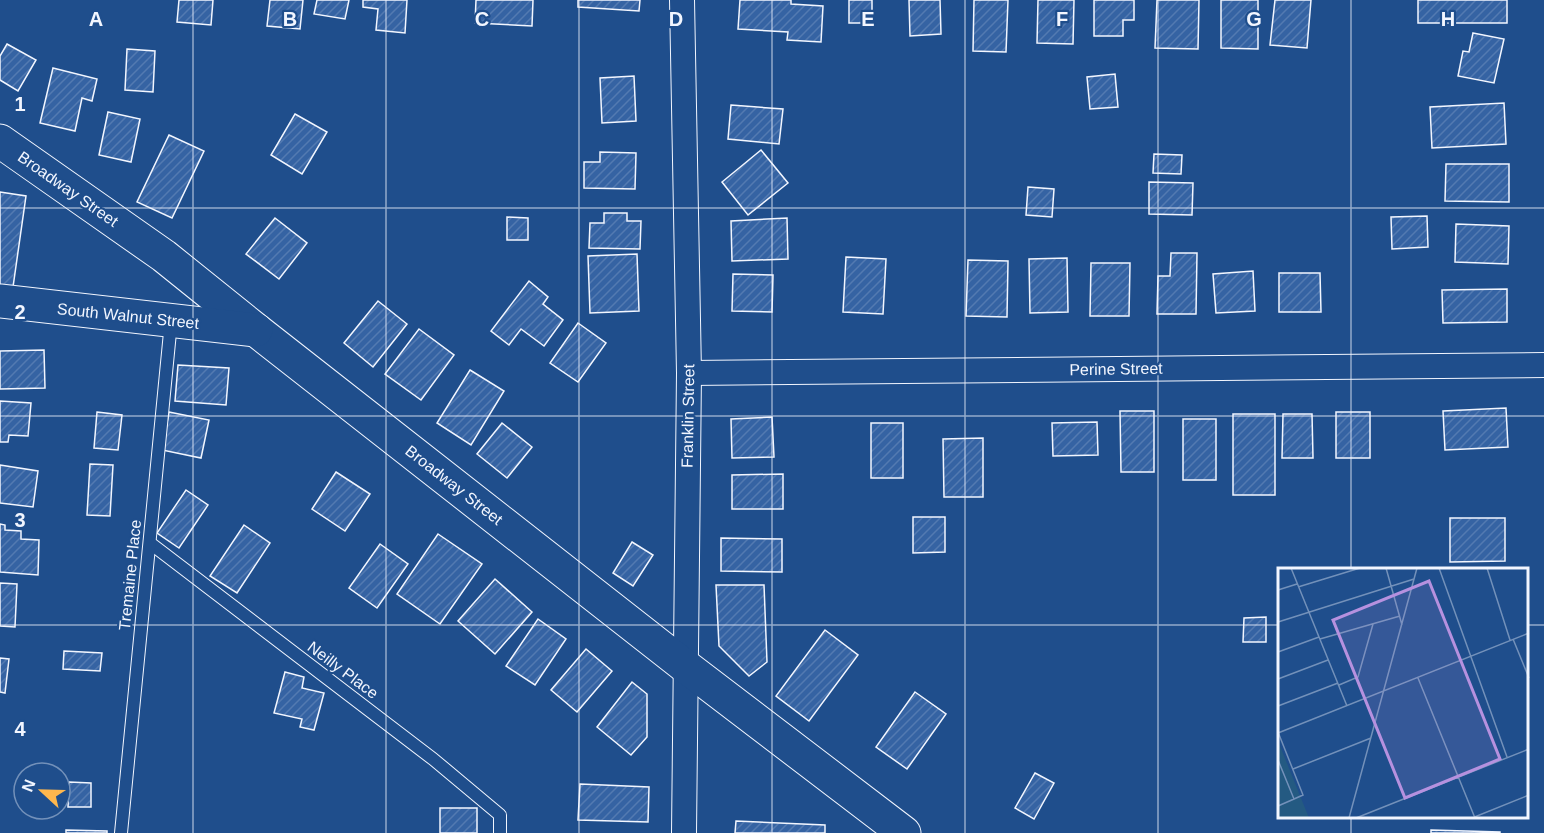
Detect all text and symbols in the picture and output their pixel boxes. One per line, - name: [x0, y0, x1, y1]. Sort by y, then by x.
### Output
- text: A: [89, 8, 103, 30]
- text: B: [283, 8, 297, 30]
- text: C: [475, 8, 489, 30]
- text: D: [669, 8, 683, 30]
- text: E: [861, 8, 875, 30]
- text: F: [1056, 8, 1068, 30]
- text: G: [1246, 8, 1262, 30]
- text: H: [1441, 8, 1455, 30]
- text: 1: [14, 93, 26, 115]
- street label: Broadway Street: [15, 148, 122, 230]
- street label: South Walnut Street: [56, 300, 200, 332]
- text: 2: [14, 301, 26, 323]
- street label: Perine Street: [1069, 360, 1163, 378]
- street label: Franklin Street: [679, 363, 697, 468]
- street label: Broadway Street: [402, 442, 506, 528]
- text: 3: [14, 509, 26, 531]
- street label: Tremaine Place: [116, 519, 144, 631]
- inset map: [1278, 568, 1529, 818]
- street label: Neilly Place: [305, 638, 382, 702]
- text: 4: [14, 718, 26, 740]
- north arrow: [12, 761, 72, 821]
- text: N: [19, 777, 39, 794]

